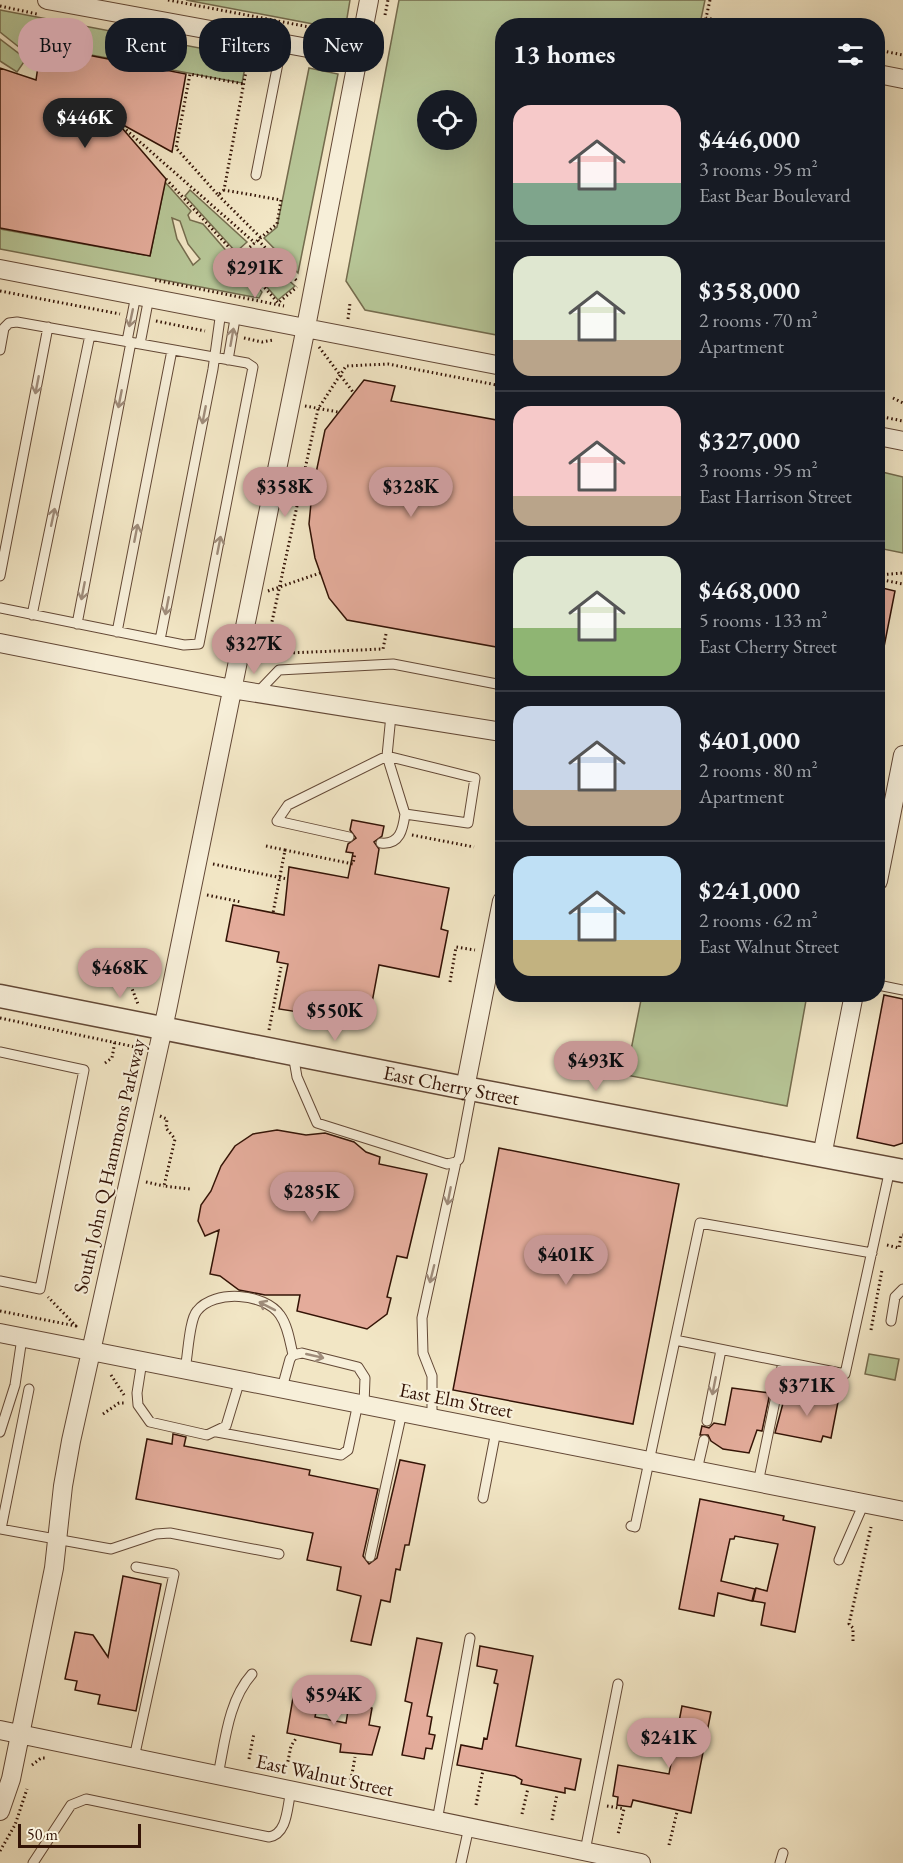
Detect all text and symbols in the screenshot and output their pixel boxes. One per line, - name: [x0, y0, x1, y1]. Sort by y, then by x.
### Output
- chip: Buy: [18, 18, 93, 72]
- chip: Rent: [105, 18, 187, 72]
- chip: Filters: [199, 18, 291, 72]
- chip: New: [303, 18, 384, 72]
- text: 13 homes: [513, 37, 615, 71]
- icon: filters: [834, 38, 867, 71]
- map controls: [417, 90, 477, 150]
- button: locate: [417, 90, 477, 150]
- pin: $446K: [43, 98, 127, 149]
- text: $446K: [57, 104, 113, 130]
- text: $446,000: [699, 122, 800, 156]
- icon: home: [561, 129, 633, 201]
- text: 3 rooms · 95 m²: [699, 156, 818, 182]
- text: East Bear Boulevard: [699, 182, 851, 208]
- pin: $291K: [213, 248, 297, 299]
- text: $291K: [227, 254, 283, 280]
- text: $358,000: [699, 273, 800, 307]
- icon: home: [561, 280, 633, 352]
- text: 2 rooms · 70 m²: [699, 307, 818, 333]
- one-way arrow: [125, 308, 136, 327]
- one-way arrow: [227, 327, 238, 347]
- text: Apartment: [699, 333, 784, 359]
- one-way arrow: [31, 374, 42, 394]
- one-way arrow: [114, 389, 125, 409]
- one-way arrow: [198, 404, 209, 424]
- text: $327,000: [699, 423, 800, 457]
- icon: home: [561, 430, 633, 502]
- text: 3 rooms · 95 m²: [699, 457, 818, 483]
- pin: $358K: [243, 467, 327, 518]
- pin: $328K: [369, 467, 453, 518]
- text: $358K: [257, 473, 313, 499]
- text: $328K: [383, 473, 439, 499]
- text: East Harrison Street: [699, 483, 852, 509]
- one-way arrow: [48, 507, 59, 527]
- one-way arrow: [131, 524, 142, 544]
- one-way arrow: [214, 536, 225, 556]
- text: $468,000: [699, 573, 800, 607]
- icon: home: [561, 580, 633, 652]
- one-way arrow: [77, 581, 88, 600]
- one-way arrow: [161, 596, 172, 615]
- text: 5 rooms · 133 m²: [699, 607, 827, 633]
- pin: $327K: [212, 624, 296, 675]
- text: $327K: [226, 630, 282, 656]
- text: East Cherry Street: [699, 633, 837, 659]
- text: $401,000: [699, 723, 800, 757]
- icon: home: [561, 730, 633, 802]
- text: 2 rooms · 80 m²: [699, 757, 818, 783]
- text: Apartment: [699, 783, 784, 809]
- text: $241,000: [699, 873, 800, 907]
- icon: home: [561, 880, 633, 952]
- text: 2 rooms · 62 m²: [699, 907, 818, 933]
- text: East Walnut Street: [699, 933, 839, 959]
- pin: $468K: [78, 948, 162, 999]
- text: $468K: [92, 954, 148, 980]
- pin: $550K: [293, 991, 377, 1042]
- text: $550K: [307, 997, 363, 1023]
- street label: South John Q Hammons Parkway: [67, 1036, 151, 1296]
- pin: $493K: [554, 1041, 638, 1092]
- text: $493K: [568, 1047, 624, 1073]
- street label: East Cherry Street: [381, 1059, 522, 1111]
- pin: $285K: [270, 1172, 354, 1223]
- text: $285K: [284, 1178, 340, 1204]
- one-way arrow: [443, 1186, 454, 1206]
- pin: $401K: [524, 1235, 608, 1286]
- text: $401K: [538, 1241, 594, 1267]
- one-way arrow: [425, 1264, 437, 1283]
- one-way arrow: [259, 1300, 276, 1312]
- one-way arrow: [305, 1351, 324, 1362]
- pin: $371K: [765, 1366, 849, 1417]
- text: $371K: [779, 1372, 835, 1398]
- one-way arrow: [708, 1375, 719, 1395]
- street label: East Elm Street: [397, 1376, 516, 1424]
- pin: $594K: [292, 1675, 376, 1726]
- text: $594K: [306, 1681, 362, 1707]
- pin: $241K: [627, 1718, 711, 1769]
- text: $241K: [641, 1724, 697, 1750]
- street label: East Walnut Street: [254, 1748, 397, 1802]
- scale bar: [18, 1821, 141, 1848]
- text: 50 m: [27, 1824, 58, 1845]

